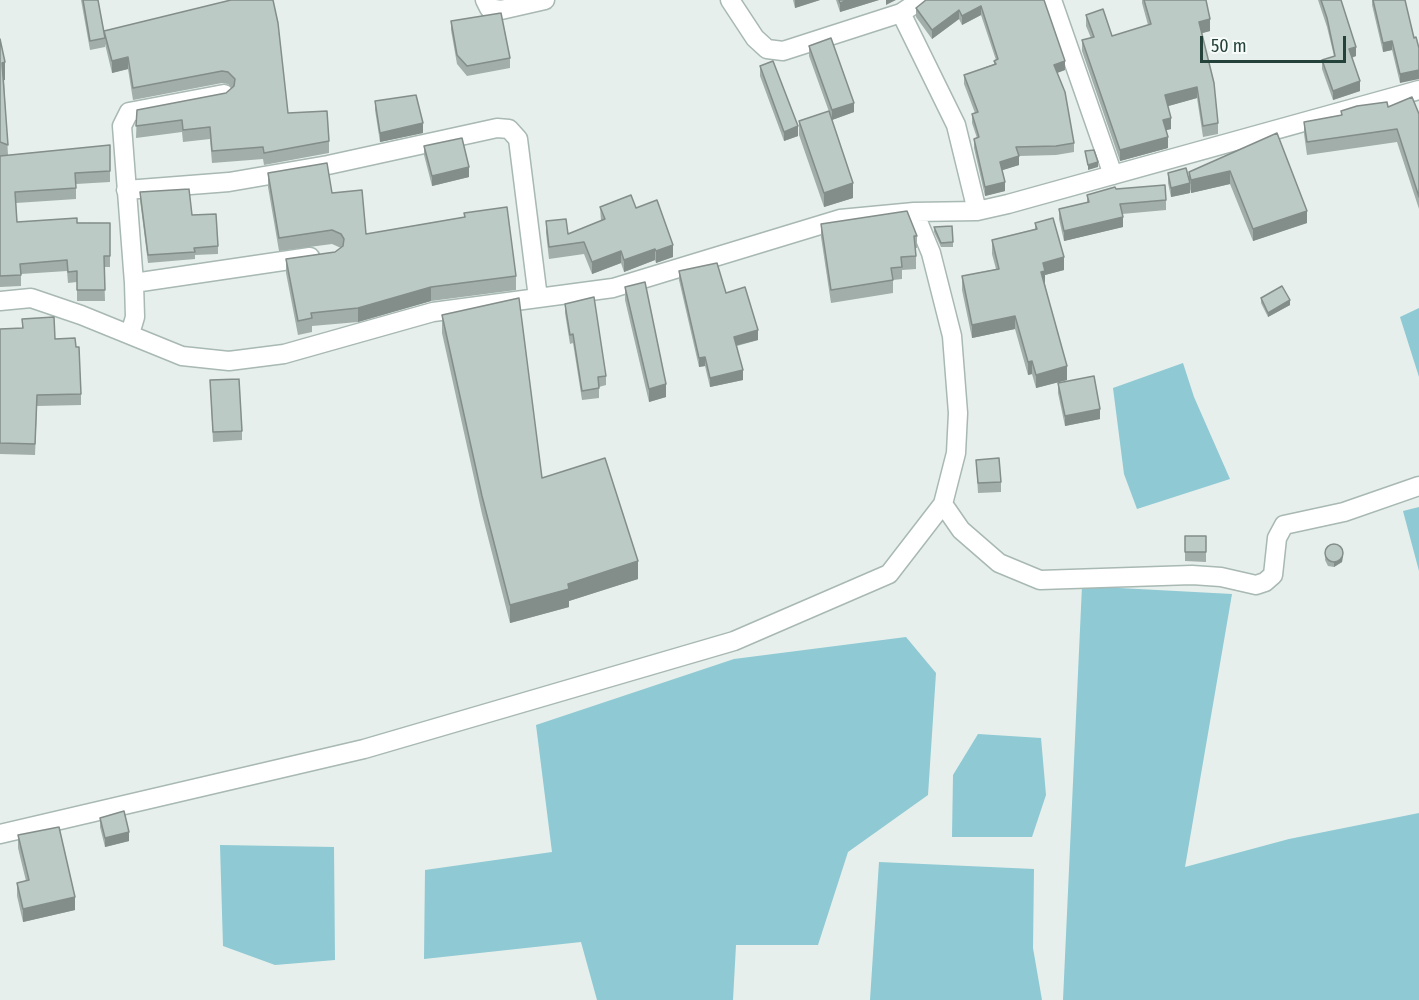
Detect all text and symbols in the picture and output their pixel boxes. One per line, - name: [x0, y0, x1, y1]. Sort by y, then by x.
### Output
- scale bar: [1203, 24, 1348, 62]
- text: 50 m: [1211, 35, 1247, 57]

